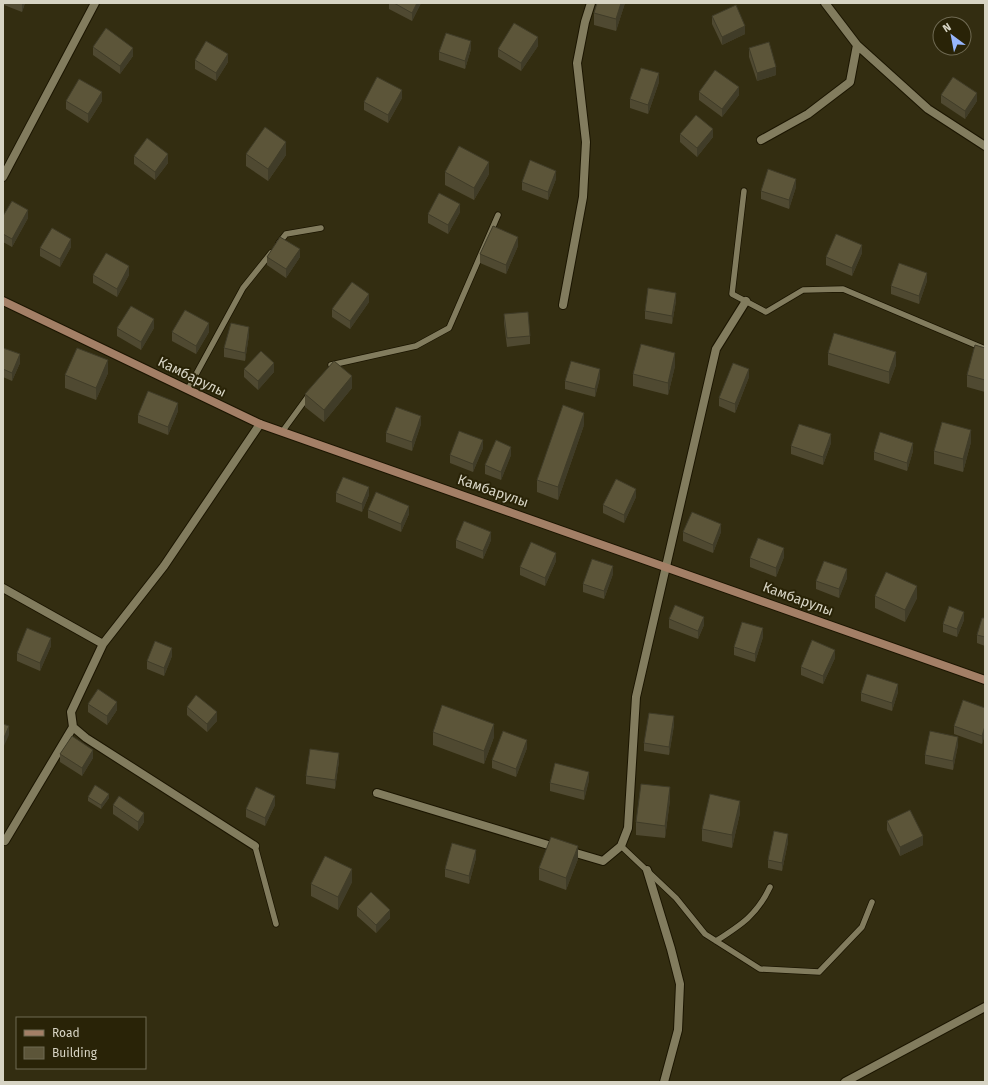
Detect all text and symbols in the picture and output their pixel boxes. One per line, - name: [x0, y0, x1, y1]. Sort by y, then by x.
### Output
- north arrow: [932, 16, 972, 56]
- text: N: [940, 20, 954, 35]
- street label: Камбарулы: [155, 353, 229, 401]
- street label: Камбарулы: [455, 471, 531, 511]
- street label: Камбарулы: [760, 578, 836, 620]
- legend: [16, 1017, 146, 1069]
- text: Road: [52, 1026, 80, 1040]
- text: Building: [52, 1046, 98, 1060]

